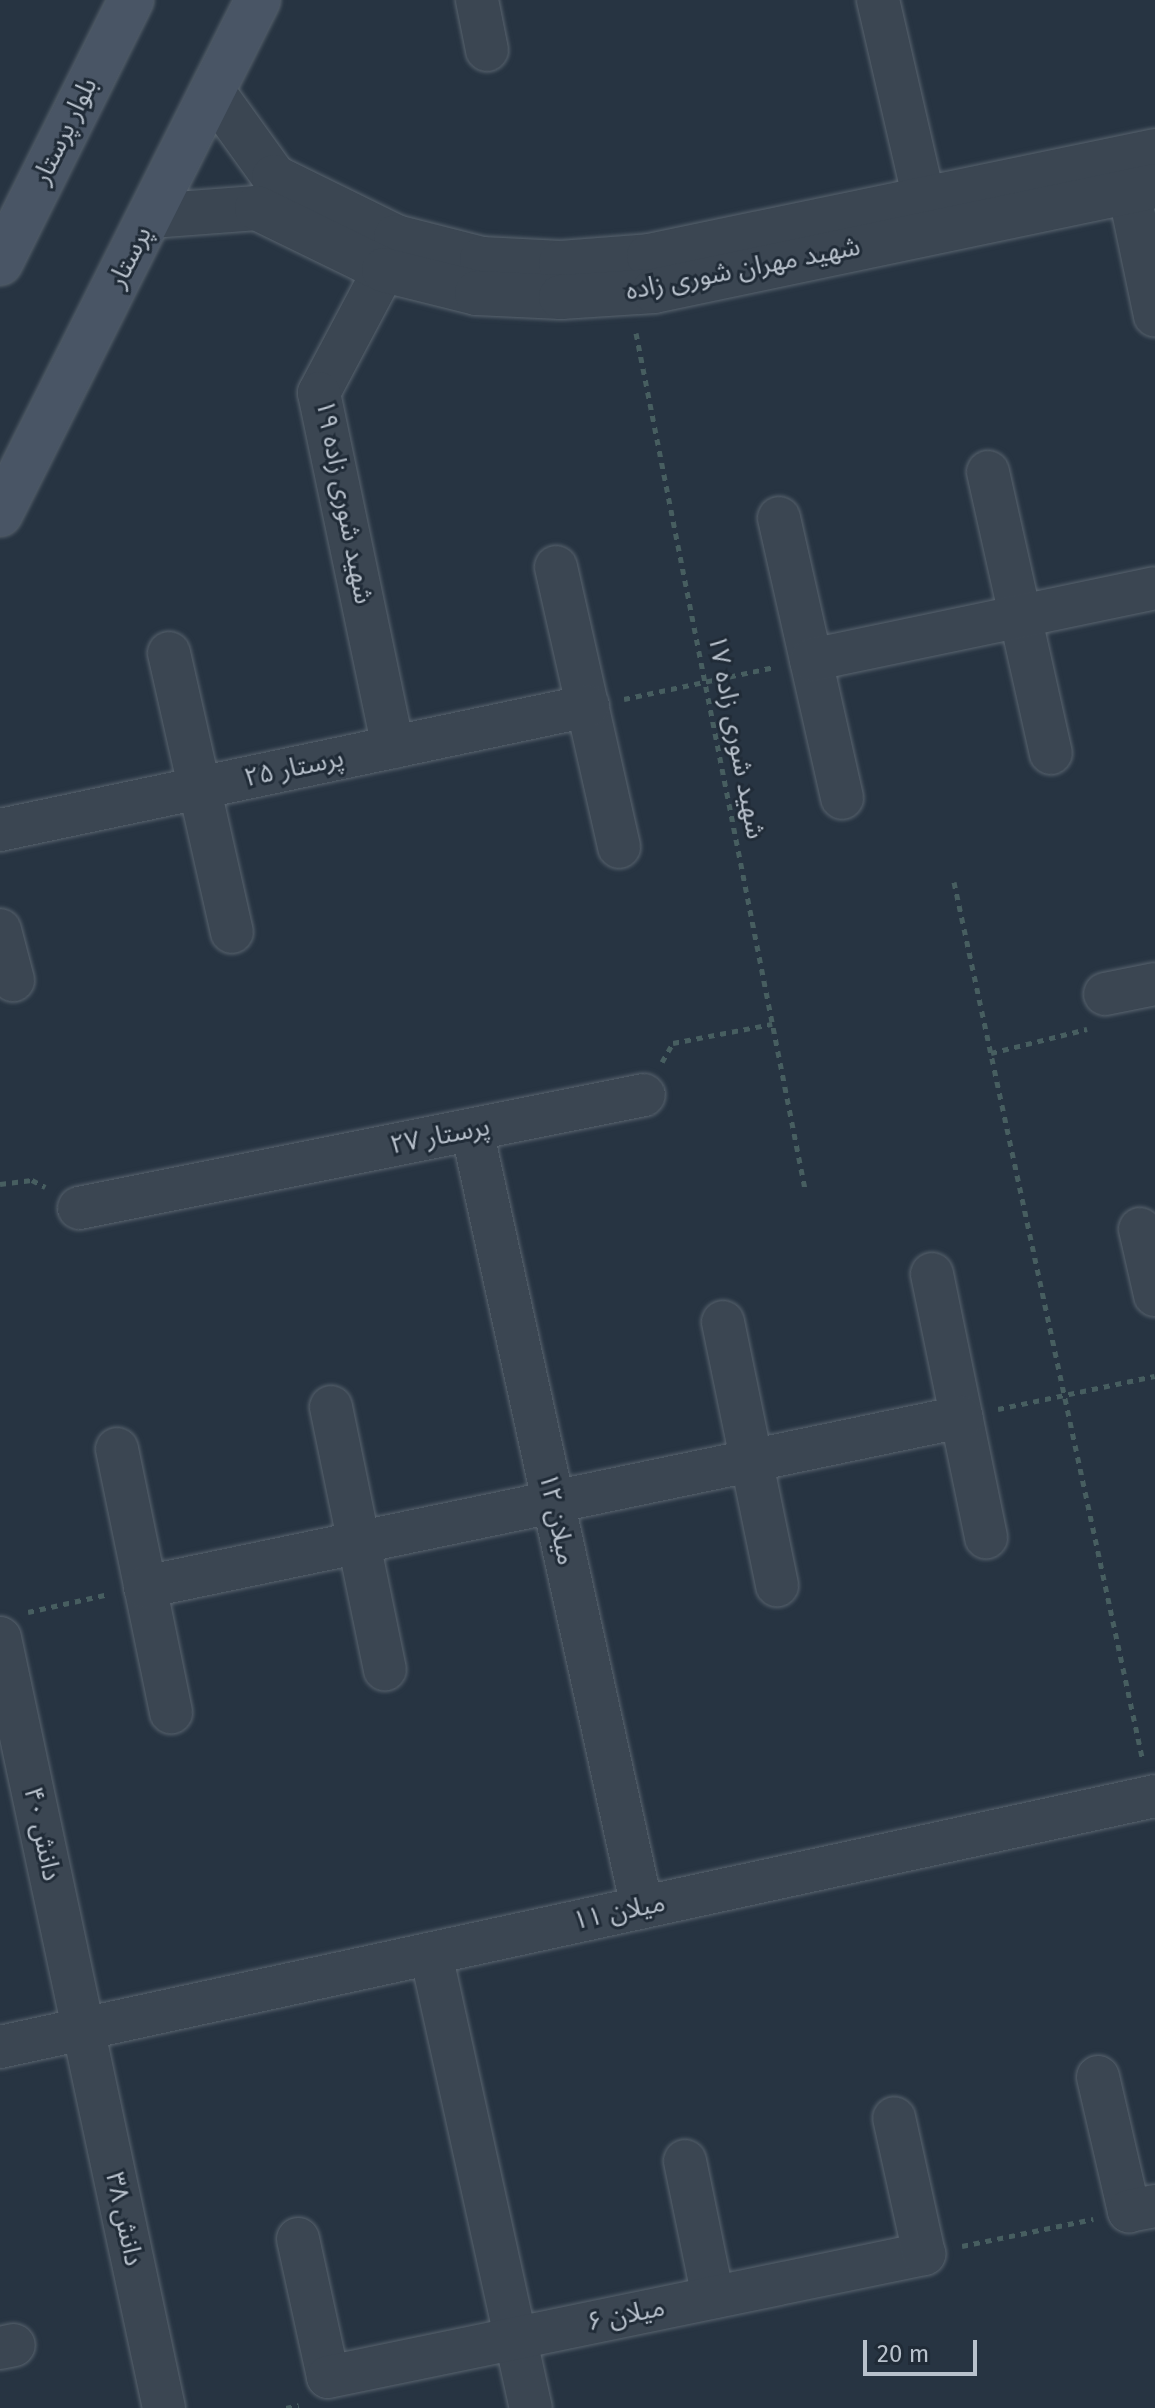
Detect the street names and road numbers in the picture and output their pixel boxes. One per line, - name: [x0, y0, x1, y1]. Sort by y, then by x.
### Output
- street label: بلوار پرستار: [26, 73, 104, 189]
- street label: پرستار: [101, 221, 159, 293]
- street label: شهید مهران شوری زاده: [623, 231, 863, 307]
- street label: شهید شوری زاده ۱۹: [309, 397, 379, 607]
- street label: شهید شوری زاده ۱۷: [701, 632, 771, 842]
- street label: پرستار ۲۵: [241, 742, 347, 794]
- street label: پرستار ۲۷: [387, 1111, 493, 1161]
- street label: میلان ۱۲: [532, 1470, 582, 1568]
- street label: دانش ۴۰: [17, 1784, 67, 1884]
- street label: میلان ۱۱: [570, 1887, 668, 1937]
- street label: دانش ۳۸: [99, 2169, 149, 2269]
- street label: میلان ۶: [584, 2292, 668, 2338]

